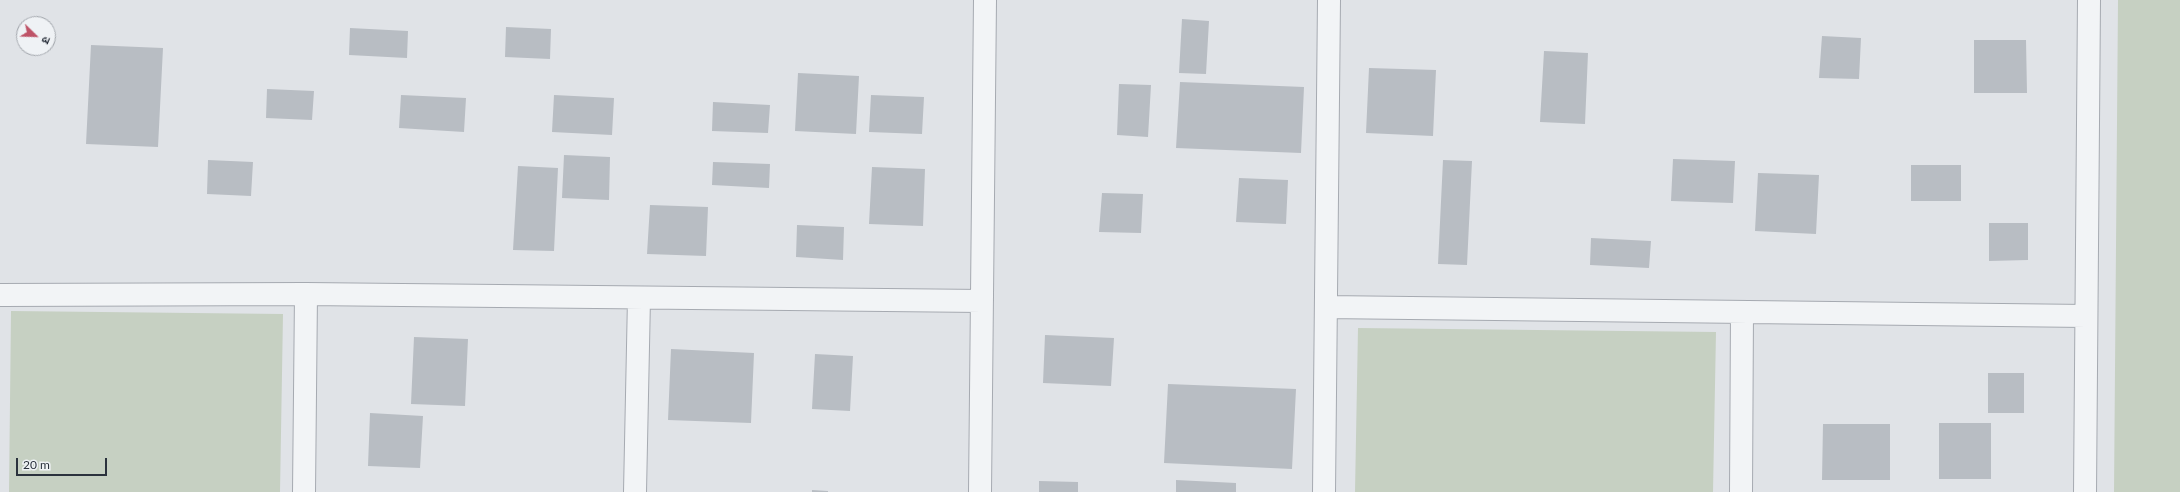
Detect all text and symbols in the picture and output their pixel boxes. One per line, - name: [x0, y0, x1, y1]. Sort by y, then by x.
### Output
- north arrow: [16, 16, 56, 56]
- text: उ: [39, 35, 54, 46]
- scale bar: [18, 450, 109, 476]
- text: 20 m: [23, 457, 50, 472]

